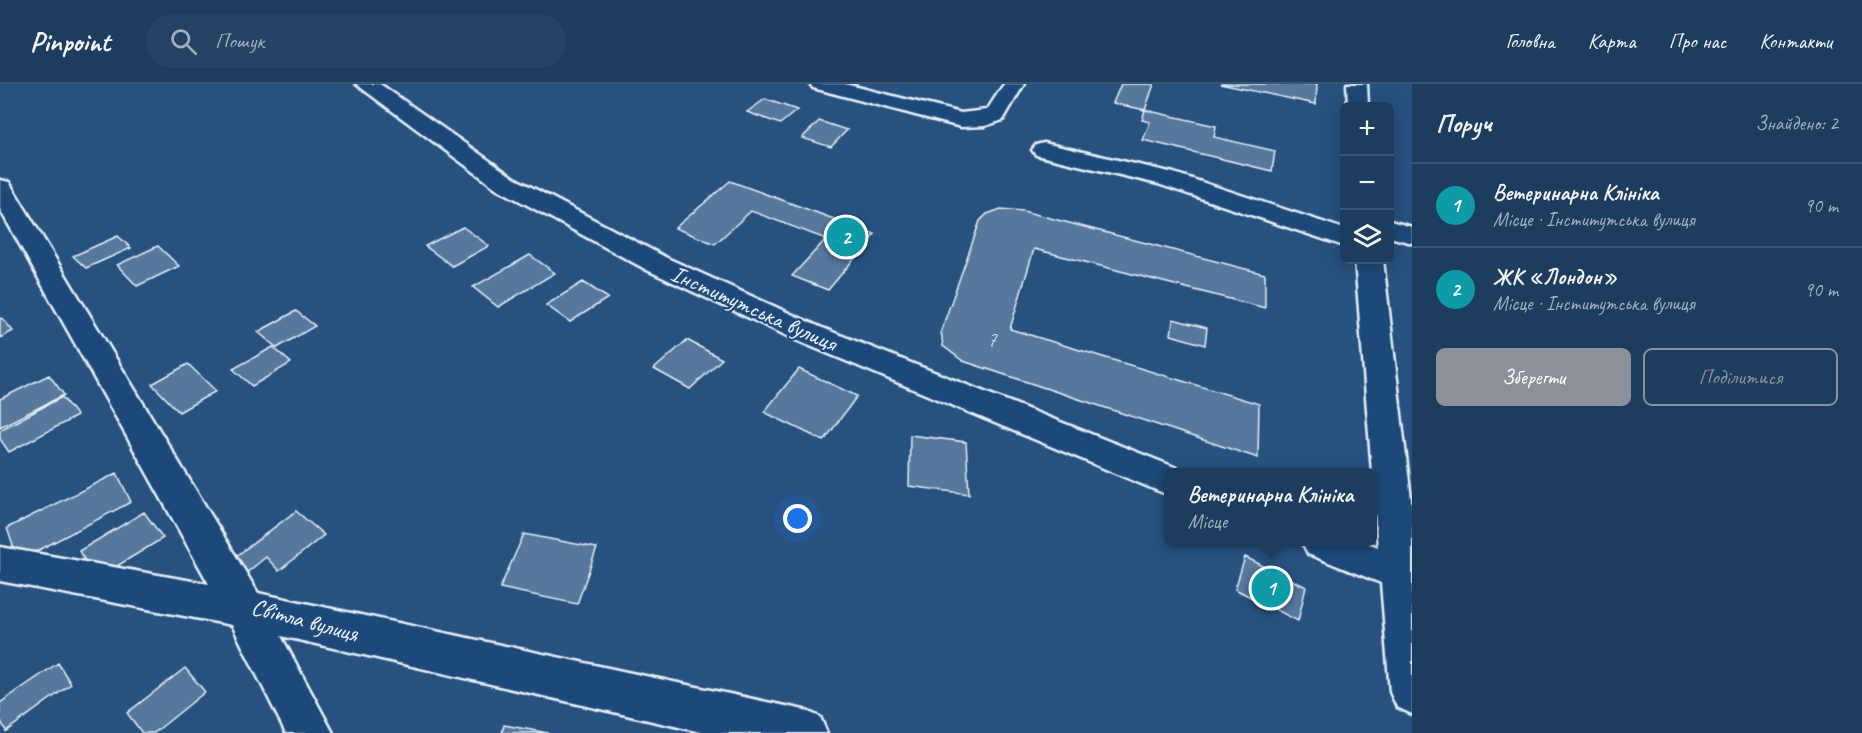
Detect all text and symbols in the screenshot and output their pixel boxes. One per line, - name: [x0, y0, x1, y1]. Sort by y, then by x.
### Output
- search box: [146, 14, 566, 68]
- text: Pinpoint: [30, 24, 110, 59]
- icon: search: [167, 25, 200, 58]
- text: Пошук: [215, 27, 264, 55]
- text: Головна: [1506, 28, 1555, 54]
- text: Карта: [1588, 28, 1636, 54]
- text: Про нас: [1669, 28, 1726, 54]
- text: Контакти: [1759, 28, 1832, 54]
- map controls: [1340, 102, 1394, 264]
- button: +: [1340, 102, 1394, 156]
- text: Поруч: [1436, 107, 1492, 140]
- text: Знайдено: 2: [1756, 111, 1838, 136]
- button: −: [1340, 156, 1394, 210]
- text: Ветеринарна Клініка: [1493, 179, 1659, 207]
- text: 1: [1451, 193, 1460, 218]
- text: 90 m: [1804, 193, 1838, 218]
- text: Місце · Інститутська вулиця: [1493, 207, 1695, 232]
- button: layers: [1340, 210, 1394, 264]
- pin: 2: [826, 214, 866, 260]
- street label: Інститутська вулиця: [666, 258, 843, 359]
- text: ЖК «Лондон»: [1493, 263, 1617, 291]
- text: 2: [1451, 277, 1460, 302]
- text: 90 m: [1804, 277, 1838, 302]
- text: Місце · Інститутська вулиця: [1493, 291, 1695, 316]
- house number: 7: [987, 326, 998, 352]
- button: Зберегти: [1436, 348, 1631, 406]
- button: Поділитися: [1643, 348, 1838, 406]
- popup: [1164, 468, 1377, 546]
- text: Ветеринарна Клініка: [1188, 481, 1353, 509]
- your location: [783, 504, 812, 533]
- text: Місце: [1188, 509, 1227, 534]
- pin: 1: [1252, 566, 1290, 610]
- street label: Світла вулиця: [248, 591, 363, 649]

